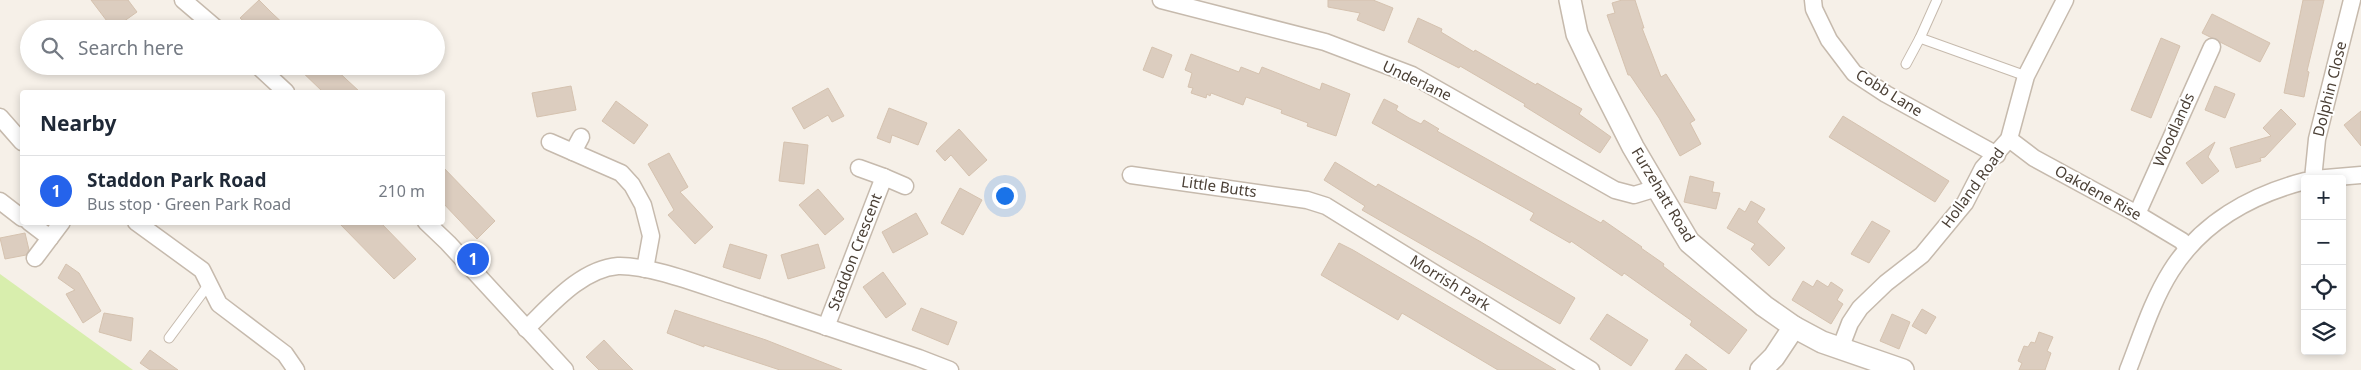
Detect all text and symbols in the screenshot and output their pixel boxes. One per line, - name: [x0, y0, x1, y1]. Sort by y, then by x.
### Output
- search box: [20, 20, 445, 75]
- icon: search: [38, 34, 66, 62]
- text: Search here: [78, 35, 184, 61]
- street label: Dolphin Close: [2308, 39, 2351, 138]
- street label: Underlane: [1380, 55, 1455, 105]
- street label: Cobb Lane: [1852, 64, 1927, 120]
- street label: Woodlands: [2148, 89, 2198, 170]
- text: Nearby: [40, 109, 116, 137]
- street label: Furzehatt Road: [1628, 143, 1700, 246]
- street label: Holland Road: [1936, 143, 2008, 232]
- street label: Oakdene Rise: [2052, 160, 2145, 224]
- text: Staddon Park Road: [87, 167, 266, 193]
- street label: Little Butts: [1180, 171, 1258, 201]
- map controls: [2301, 175, 2346, 355]
- button: +: [2301, 175, 2346, 220]
- text: 1: [51, 180, 61, 202]
- text: 210 m: [378, 180, 425, 202]
- your location: [992, 183, 1018, 209]
- street label: Staddon Crescent: [822, 190, 886, 313]
- text: Bus stop · Green Park Road: [87, 193, 291, 215]
- button: −: [2301, 220, 2346, 265]
- pin: 1: [457, 240, 489, 278]
- street label: Morrish Park: [1407, 250, 1494, 315]
- button: locate: [2301, 265, 2346, 310]
- button: layers: [2301, 310, 2346, 355]

